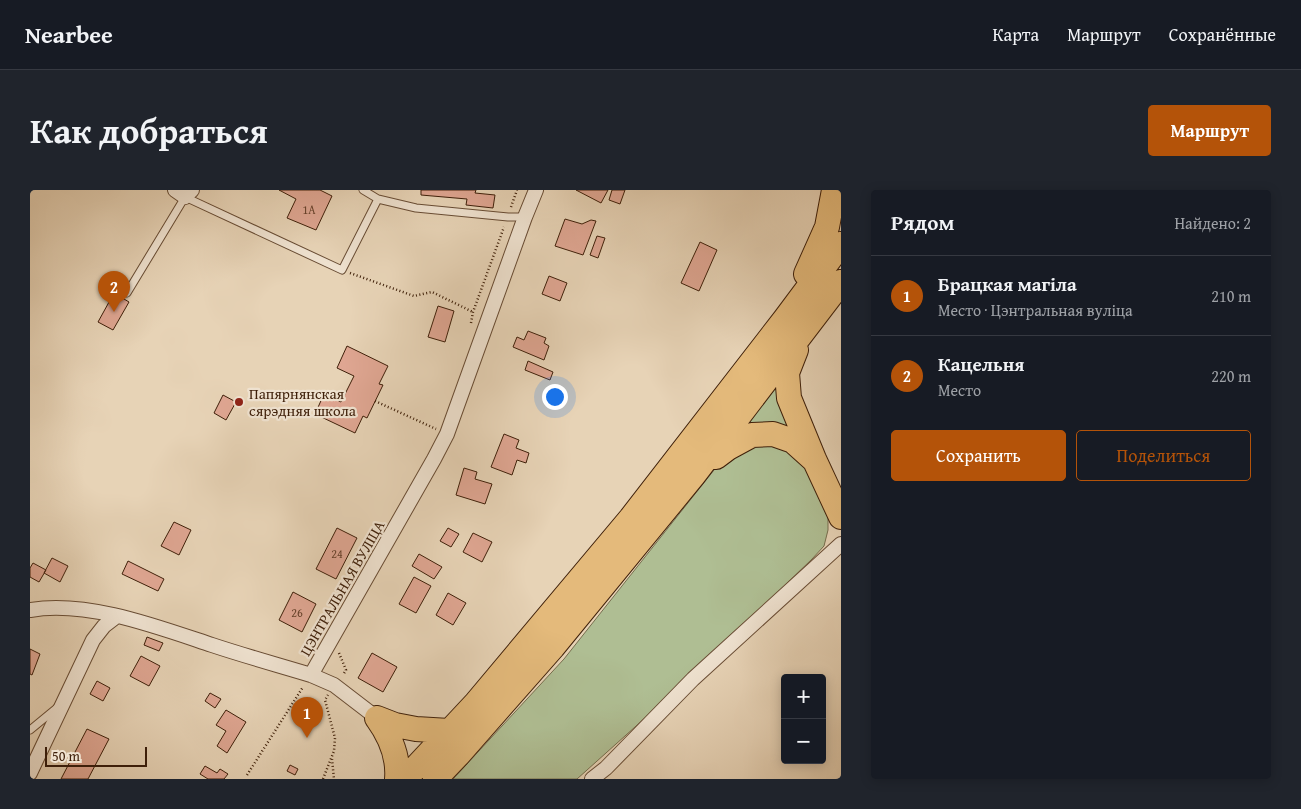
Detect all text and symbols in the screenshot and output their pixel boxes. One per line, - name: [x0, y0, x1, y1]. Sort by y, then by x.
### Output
- text: Nearbee: [25, 17, 113, 52]
- text: Карта: [993, 21, 1039, 48]
- text: Маршрут: [1067, 21, 1141, 48]
- text: Сохранённые: [1169, 21, 1276, 48]
- text: Как добраться: [30, 105, 268, 156]
- button: Маршрут: [1148, 105, 1271, 156]
- house number: 1А: [302, 201, 316, 218]
- text: Рядом: [891, 207, 954, 238]
- text: Найдено: 2: [1174, 211, 1251, 235]
- text: Брацкая магіла: [938, 270, 1077, 298]
- pin: 2: [98, 271, 130, 312]
- text: 1: [903, 284, 911, 308]
- text: 210 m: [1211, 284, 1251, 308]
- text: Место · Цэнтральная вуліца: [938, 298, 1133, 322]
- text: Кацельня: [938, 350, 1025, 378]
- text: 2: [903, 364, 911, 388]
- text: 220 m: [1211, 364, 1251, 388]
- text: Место: [938, 378, 981, 402]
- place label: Папярнянская сярэдняя школа: [249, 383, 357, 421]
- your location: [542, 384, 568, 410]
- marker: Папярнянская сярэдняя школа: [233, 396, 245, 408]
- button: Сохранить: [891, 430, 1066, 481]
- button: Поделиться: [1076, 430, 1251, 481]
- street label: ЦЭНТРАЛЬНАЯ ВУЛІЦА: [295, 516, 389, 660]
- house number: 24: [331, 545, 343, 562]
- house number: 26: [291, 604, 303, 621]
- map controls: [781, 674, 826, 764]
- button: +: [781, 674, 826, 719]
- pin: 1: [291, 697, 323, 738]
- button: −: [781, 719, 826, 764]
- scale bar: [45, 744, 148, 767]
- text: 50 m: [52, 746, 80, 766]

